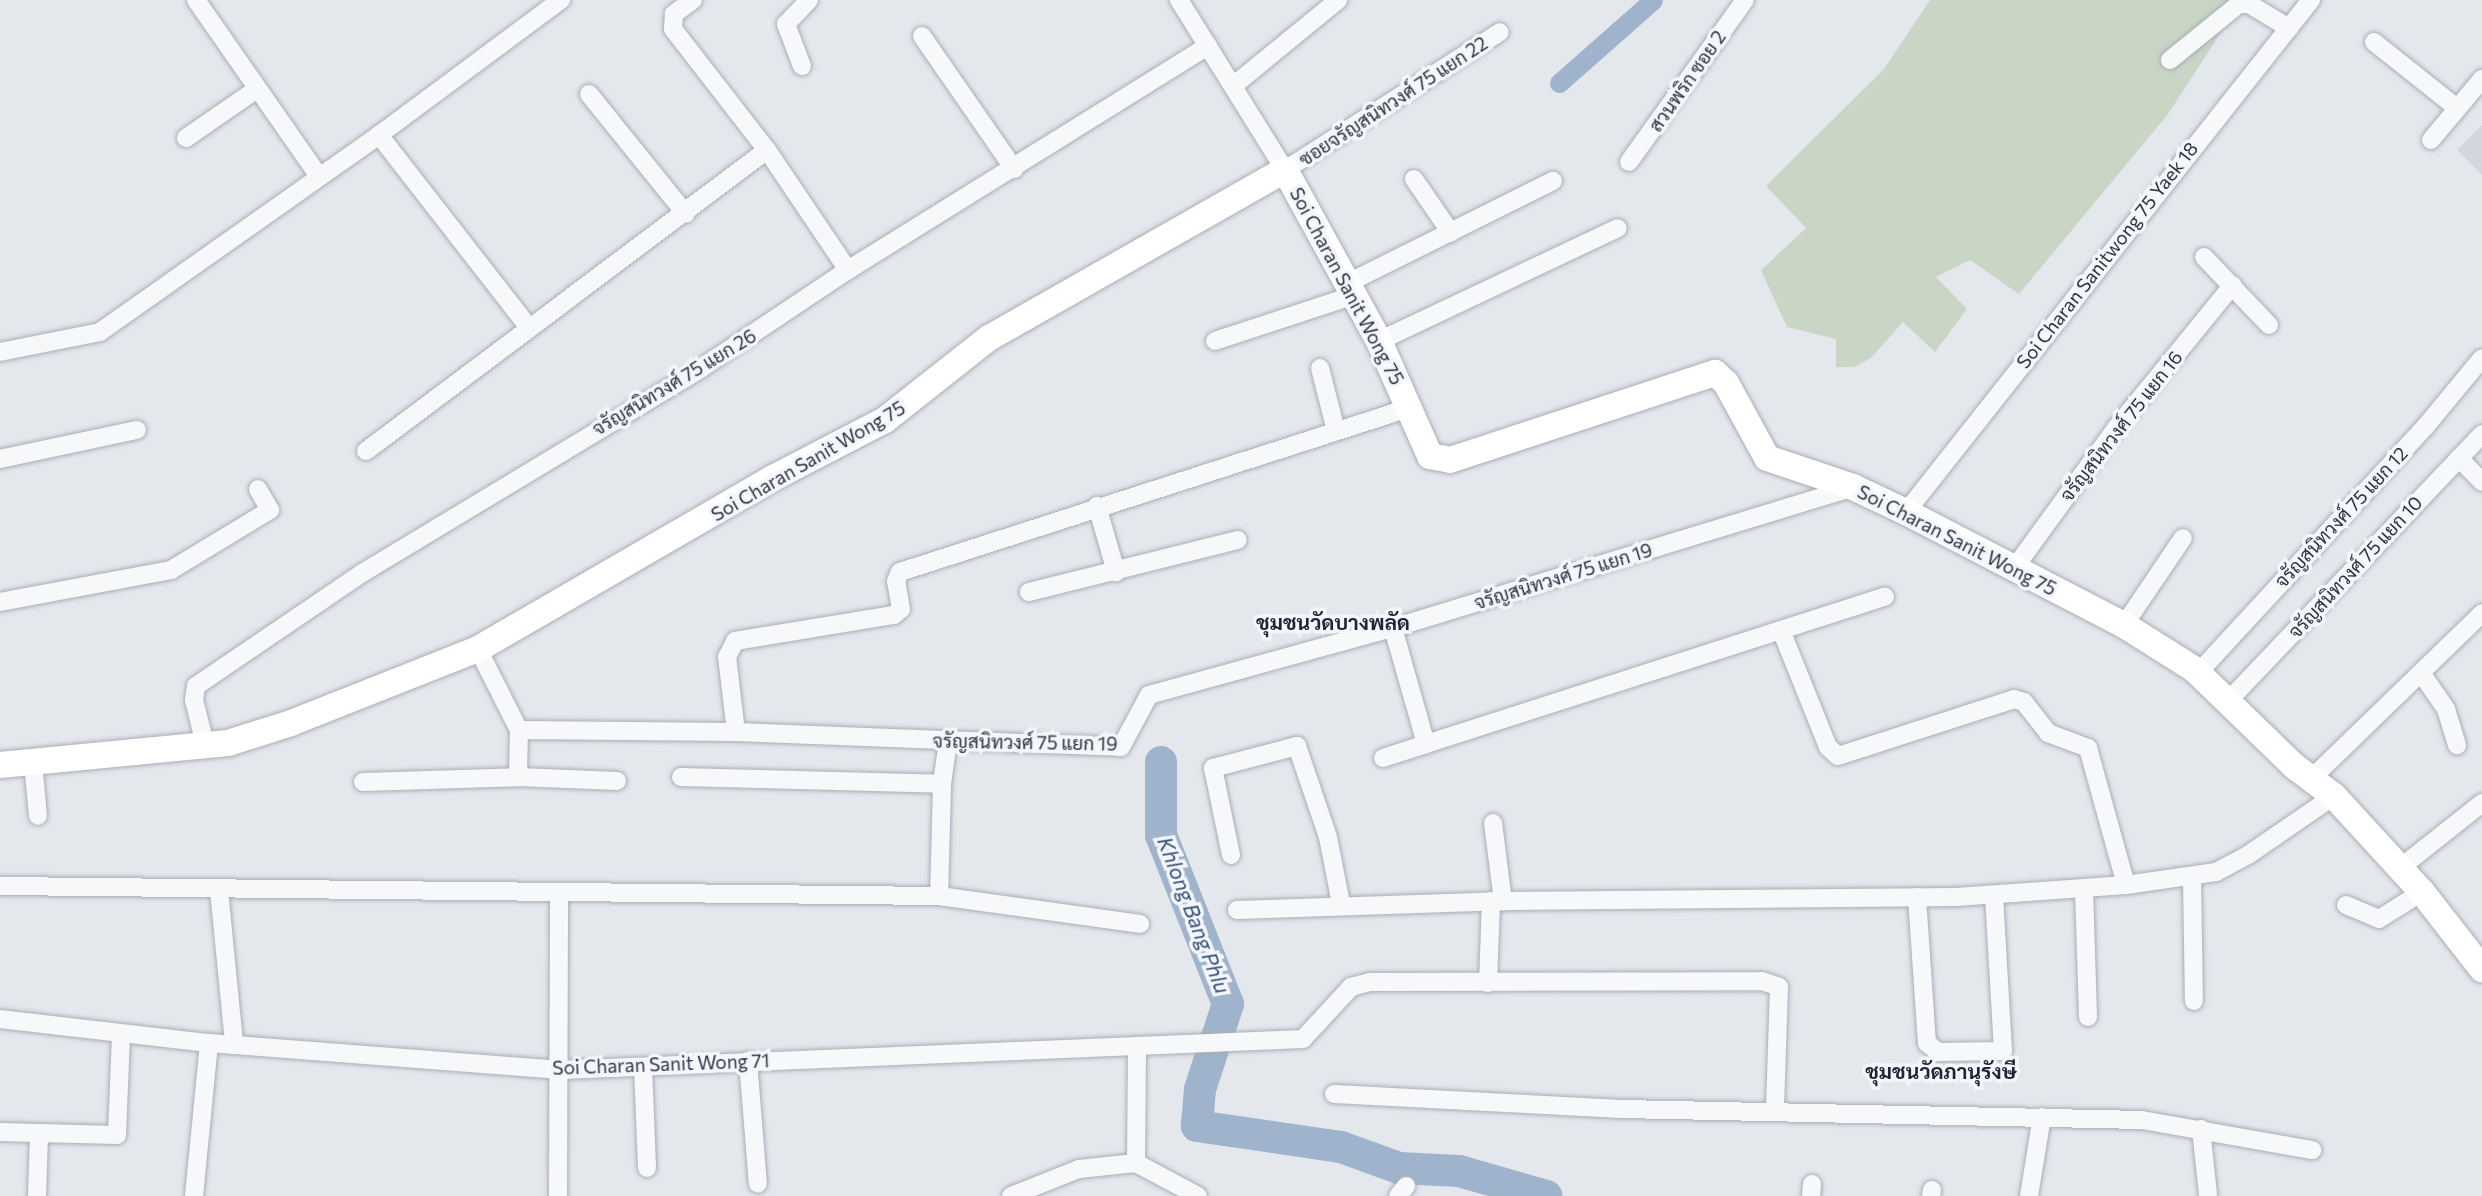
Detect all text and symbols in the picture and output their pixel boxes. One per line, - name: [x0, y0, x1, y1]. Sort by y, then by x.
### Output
- street label: สวนพริก ซอย 2: [1644, 26, 1730, 136]
- street label: ซอยจรัญสนิทวงศ์ 75 แยก 22: [1294, 31, 1492, 171]
- street label: Soi Charan Sanitwong 75 Yaek 18: [2012, 137, 2202, 373]
- street label: Soi Charan Sanit Wong 75: [1285, 183, 1409, 389]
- street label: จรัญสนิทวงศ์ 75 แยก 26: [588, 324, 760, 440]
- street label: จรัญสนิทวงศ์ 75 แยก 16: [2055, 346, 2187, 506]
- street label: Soi Charan Sanit Wong 75: [707, 396, 909, 526]
- street label: จรัญสนิทวงศ์ 75 แยก 12: [2270, 442, 2412, 592]
- street label: Soi Charan Sanit Wong 75: [1854, 480, 2060, 600]
- street label: จรัญสนิทวงศ์ 75 แยก 10: [2283, 491, 2427, 643]
- street label: จรัญสนิทวงศ์ 75 แยก 19: [1471, 538, 1655, 614]
- district label: ชุมชนวัดบางพลัด: [1256, 609, 1410, 635]
- street label: จรัญสนิทวงศ์ 75 แยก 19: [932, 729, 1118, 755]
- water label: Khlong Bang Phlu: [1153, 833, 1235, 997]
- street label: Soi Charan Sanit Wong 71: [552, 1049, 770, 1079]
- district label: ชุมชนวัดภานุรังษี: [1865, 1058, 2017, 1084]

